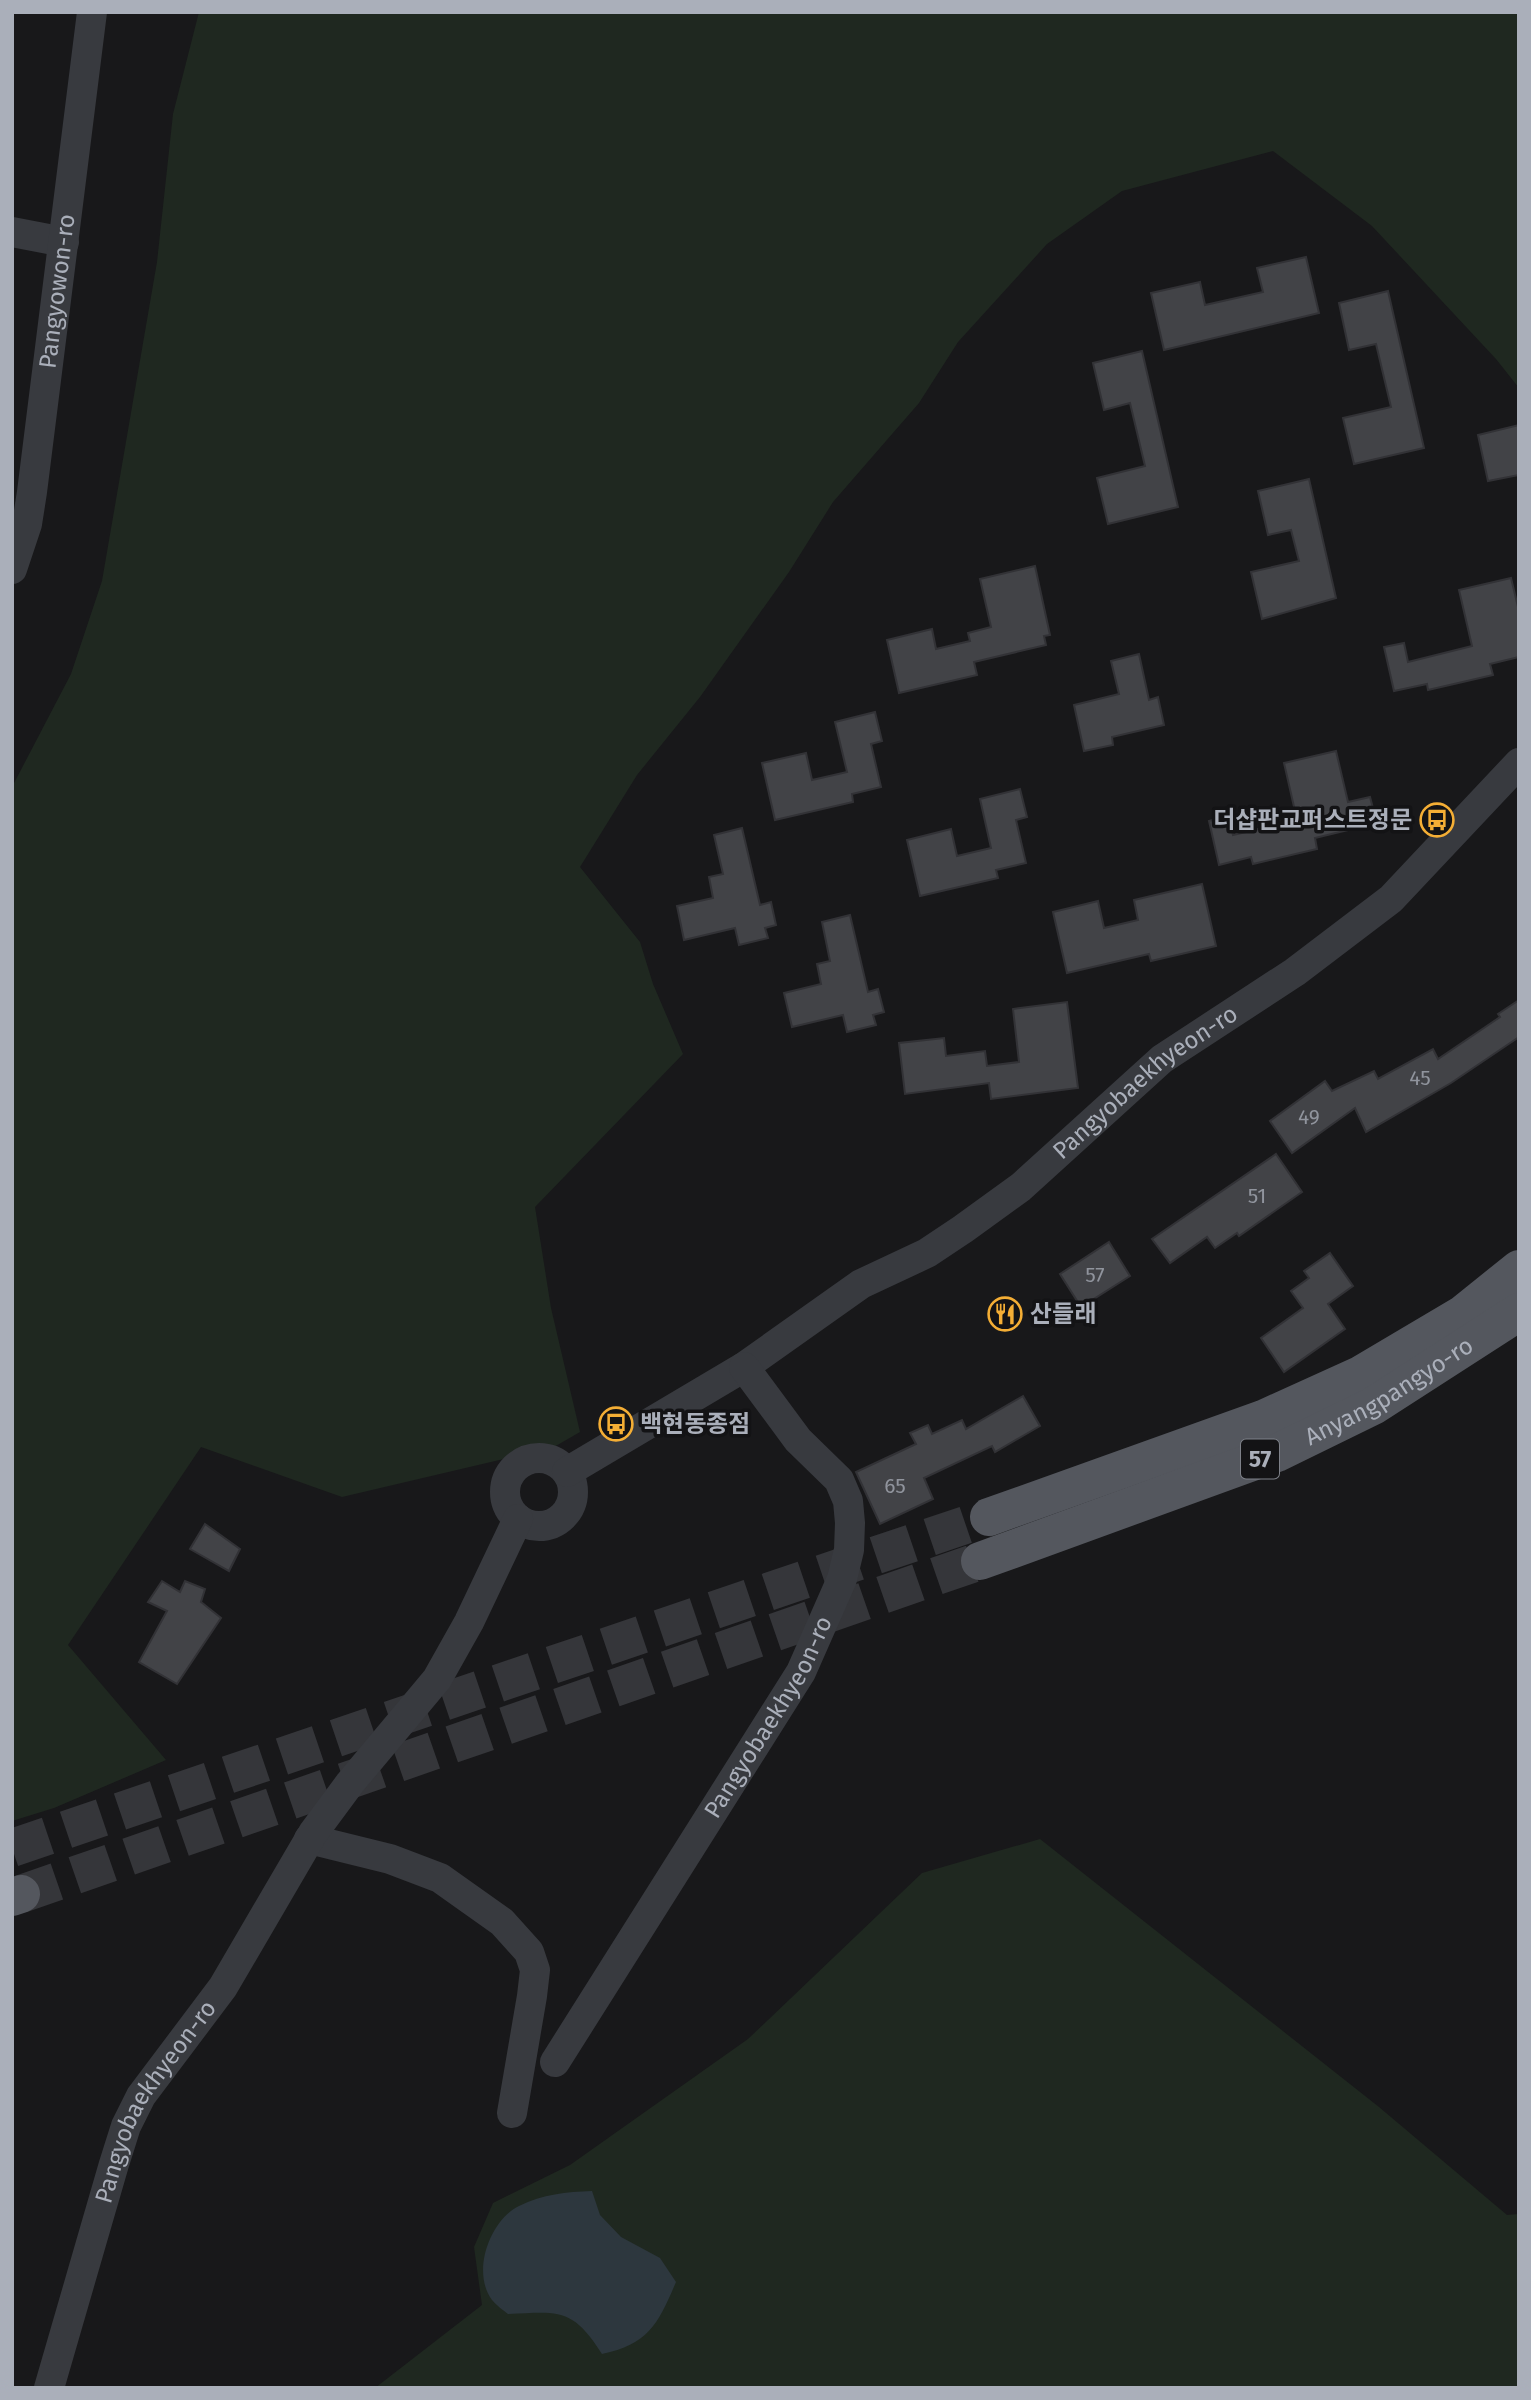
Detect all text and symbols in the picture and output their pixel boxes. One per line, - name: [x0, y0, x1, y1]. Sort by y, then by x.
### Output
- street label: Pangyowon-ro: [34, 212, 81, 370]
- bus stop icon: 더샵판교퍼스트정문: [1418, 801, 1456, 839]
- place label: 더샵판교퍼스트정문: [1213, 806, 1412, 834]
- street label: Pangyobaekhyeon-ro: [1047, 999, 1243, 1165]
- house number: 45: [1409, 1065, 1431, 1091]
- house number: 49: [1298, 1104, 1320, 1130]
- house number: 51: [1248, 1183, 1266, 1209]
- house number: 57: [1085, 1262, 1105, 1288]
- restaurant icon: 산들래: [986, 1295, 1024, 1333]
- place label: 산들래: [1030, 1300, 1096, 1328]
- street label: Anyangpangyo-ro: [1300, 1331, 1478, 1451]
- bus stop icon: 백현동종점: [597, 1405, 635, 1443]
- place label: 백현동종점: [640, 1410, 750, 1438]
- road number: 57: [1241, 1440, 1279, 1478]
- house number: 65: [884, 1473, 906, 1499]
- street label: Pangyobaekhyeon-ro: [699, 1612, 838, 1823]
- street label: Pangyobaekhyeon-ro: [89, 1995, 222, 2206]

